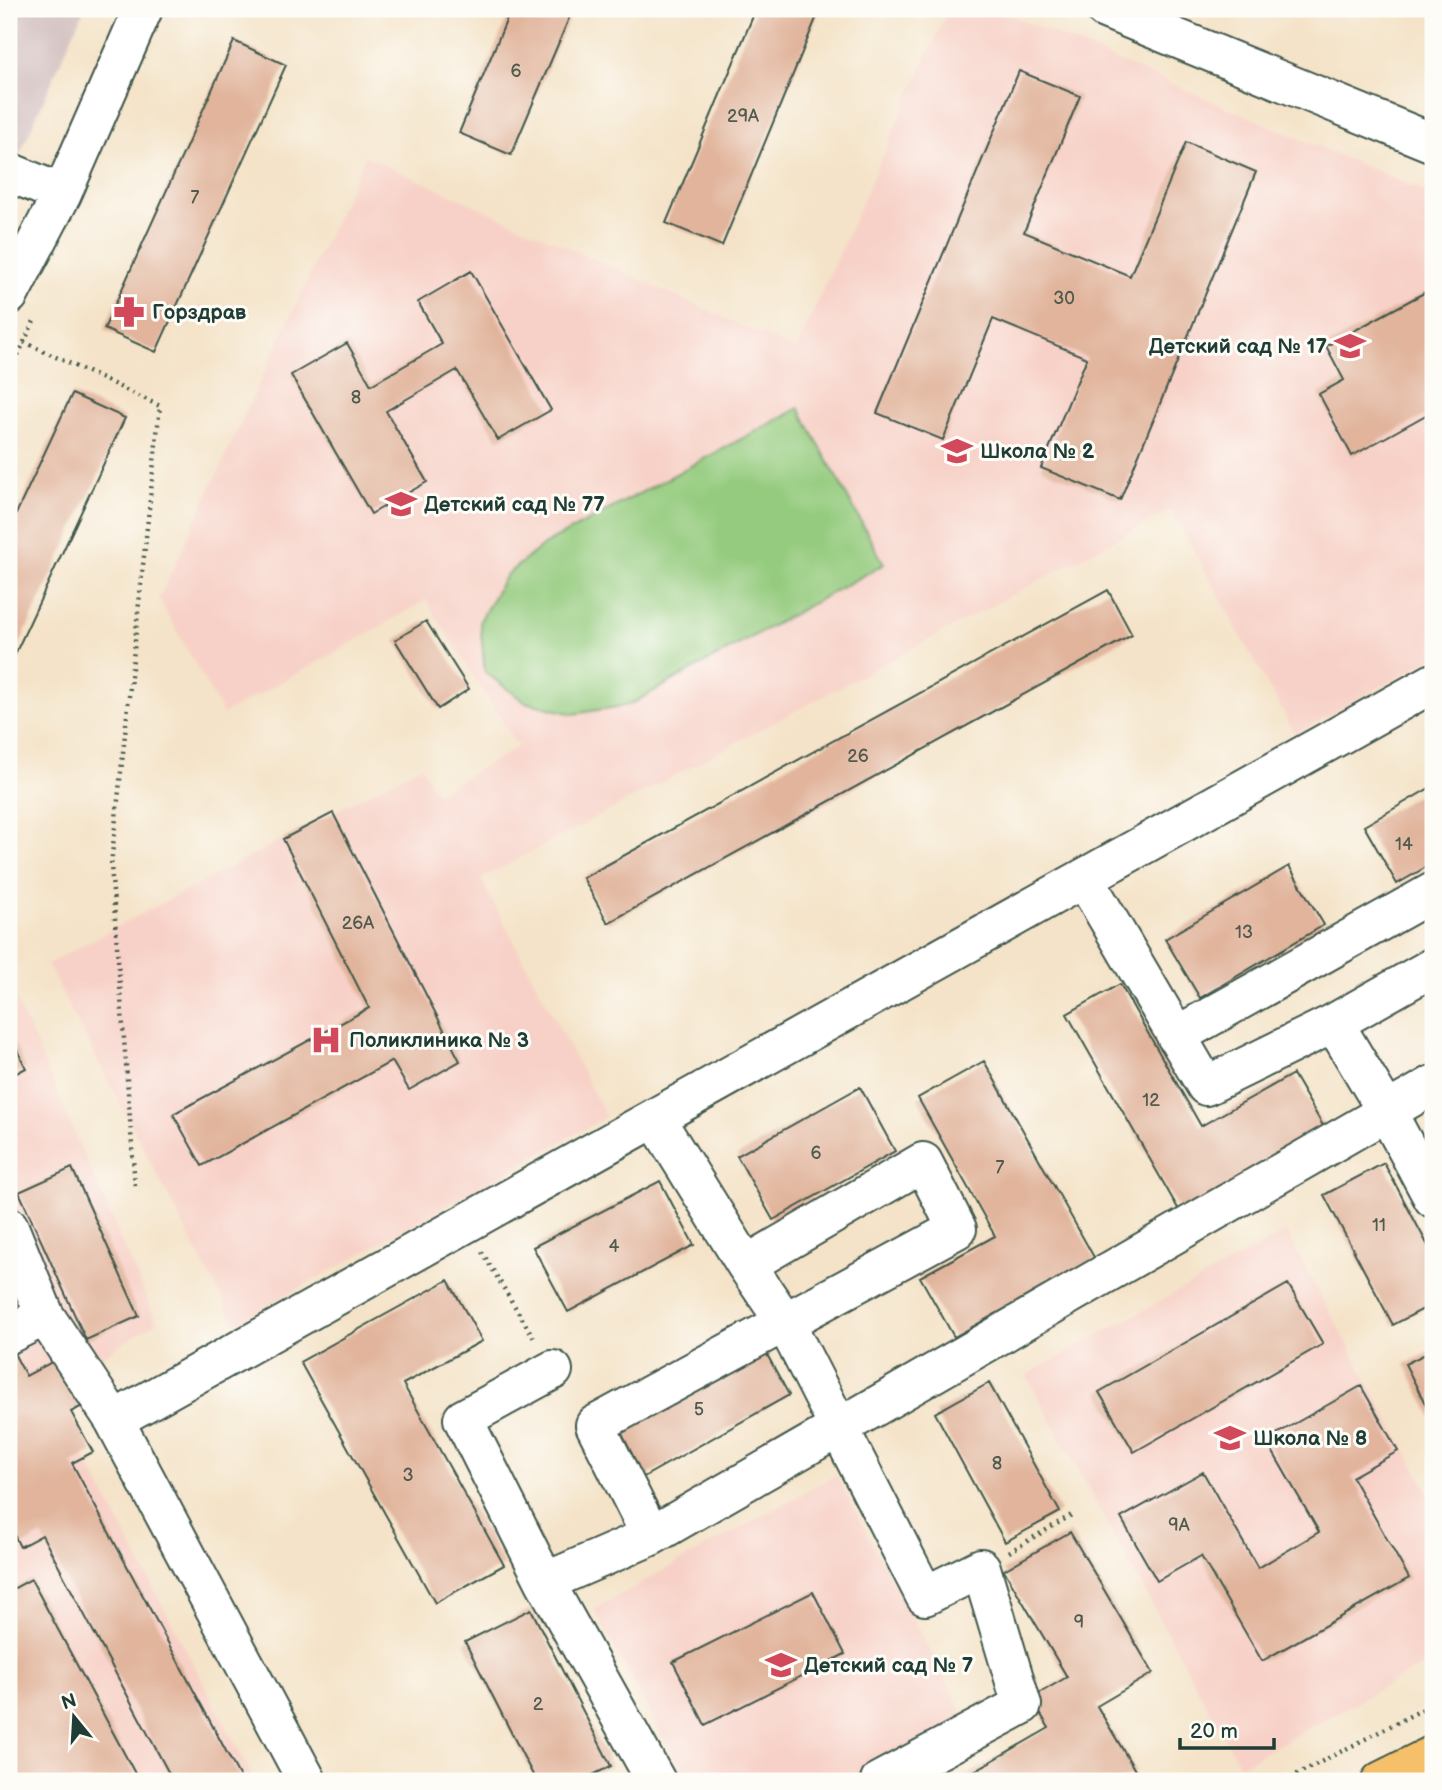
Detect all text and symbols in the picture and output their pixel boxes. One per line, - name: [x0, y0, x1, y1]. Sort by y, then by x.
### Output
- house number: 6: [511, 61, 522, 82]
- house number: 29А: [727, 106, 759, 127]
- house number: 7: [191, 187, 200, 208]
- house number: 30: [1053, 288, 1075, 309]
- pharmacy icon: Горздрав: [112, 295, 146, 329]
- place label: Горздрав: [152, 300, 247, 325]
- school or university icon: Детский сад № 17: [1333, 329, 1367, 363]
- place label: Детский сад № 17: [1149, 334, 1327, 359]
- house number: 8: [351, 387, 361, 408]
- school or university icon: Школа № 2: [940, 434, 974, 468]
- place label: Школа № 2: [980, 439, 1095, 464]
- school or university icon: Детский сад № 77: [384, 487, 418, 521]
- place label: Детский сад № 77: [424, 492, 605, 517]
- house number: 26: [847, 746, 869, 767]
- house number: 14: [1395, 834, 1413, 855]
- house number: 26А: [342, 913, 374, 934]
- house number: 13: [1235, 922, 1253, 943]
- hospital icon: Поликлиника № 3: [309, 1023, 343, 1057]
- place label: Поликлиника № 3: [349, 1028, 529, 1053]
- house number: 12: [1142, 1090, 1160, 1111]
- house number: 6: [811, 1143, 822, 1164]
- house number: 7: [996, 1157, 1005, 1178]
- house number: 11: [1372, 1215, 1386, 1236]
- house number: 4: [609, 1236, 620, 1257]
- house number: 5: [694, 1399, 704, 1420]
- school or university icon: Школа № 8: [1213, 1421, 1247, 1455]
- place label: Школа № 8: [1253, 1426, 1368, 1451]
- house number: 8: [992, 1453, 1002, 1474]
- house number: 3: [402, 1465, 414, 1486]
- house number: 9А: [1168, 1515, 1190, 1536]
- house number: 9: [1074, 1612, 1084, 1633]
- school or university icon: Детский сад № 7: [764, 1648, 798, 1682]
- place label: Детский сад № 7: [804, 1653, 974, 1678]
- north arrow: [38, 1682, 108, 1752]
- text: N: [59, 1689, 80, 1715]
- house number: 2: [533, 1694, 544, 1715]
- scale bar: [1180, 1706, 1274, 1750]
- text: 20 m: [1190, 1719, 1238, 1744]

